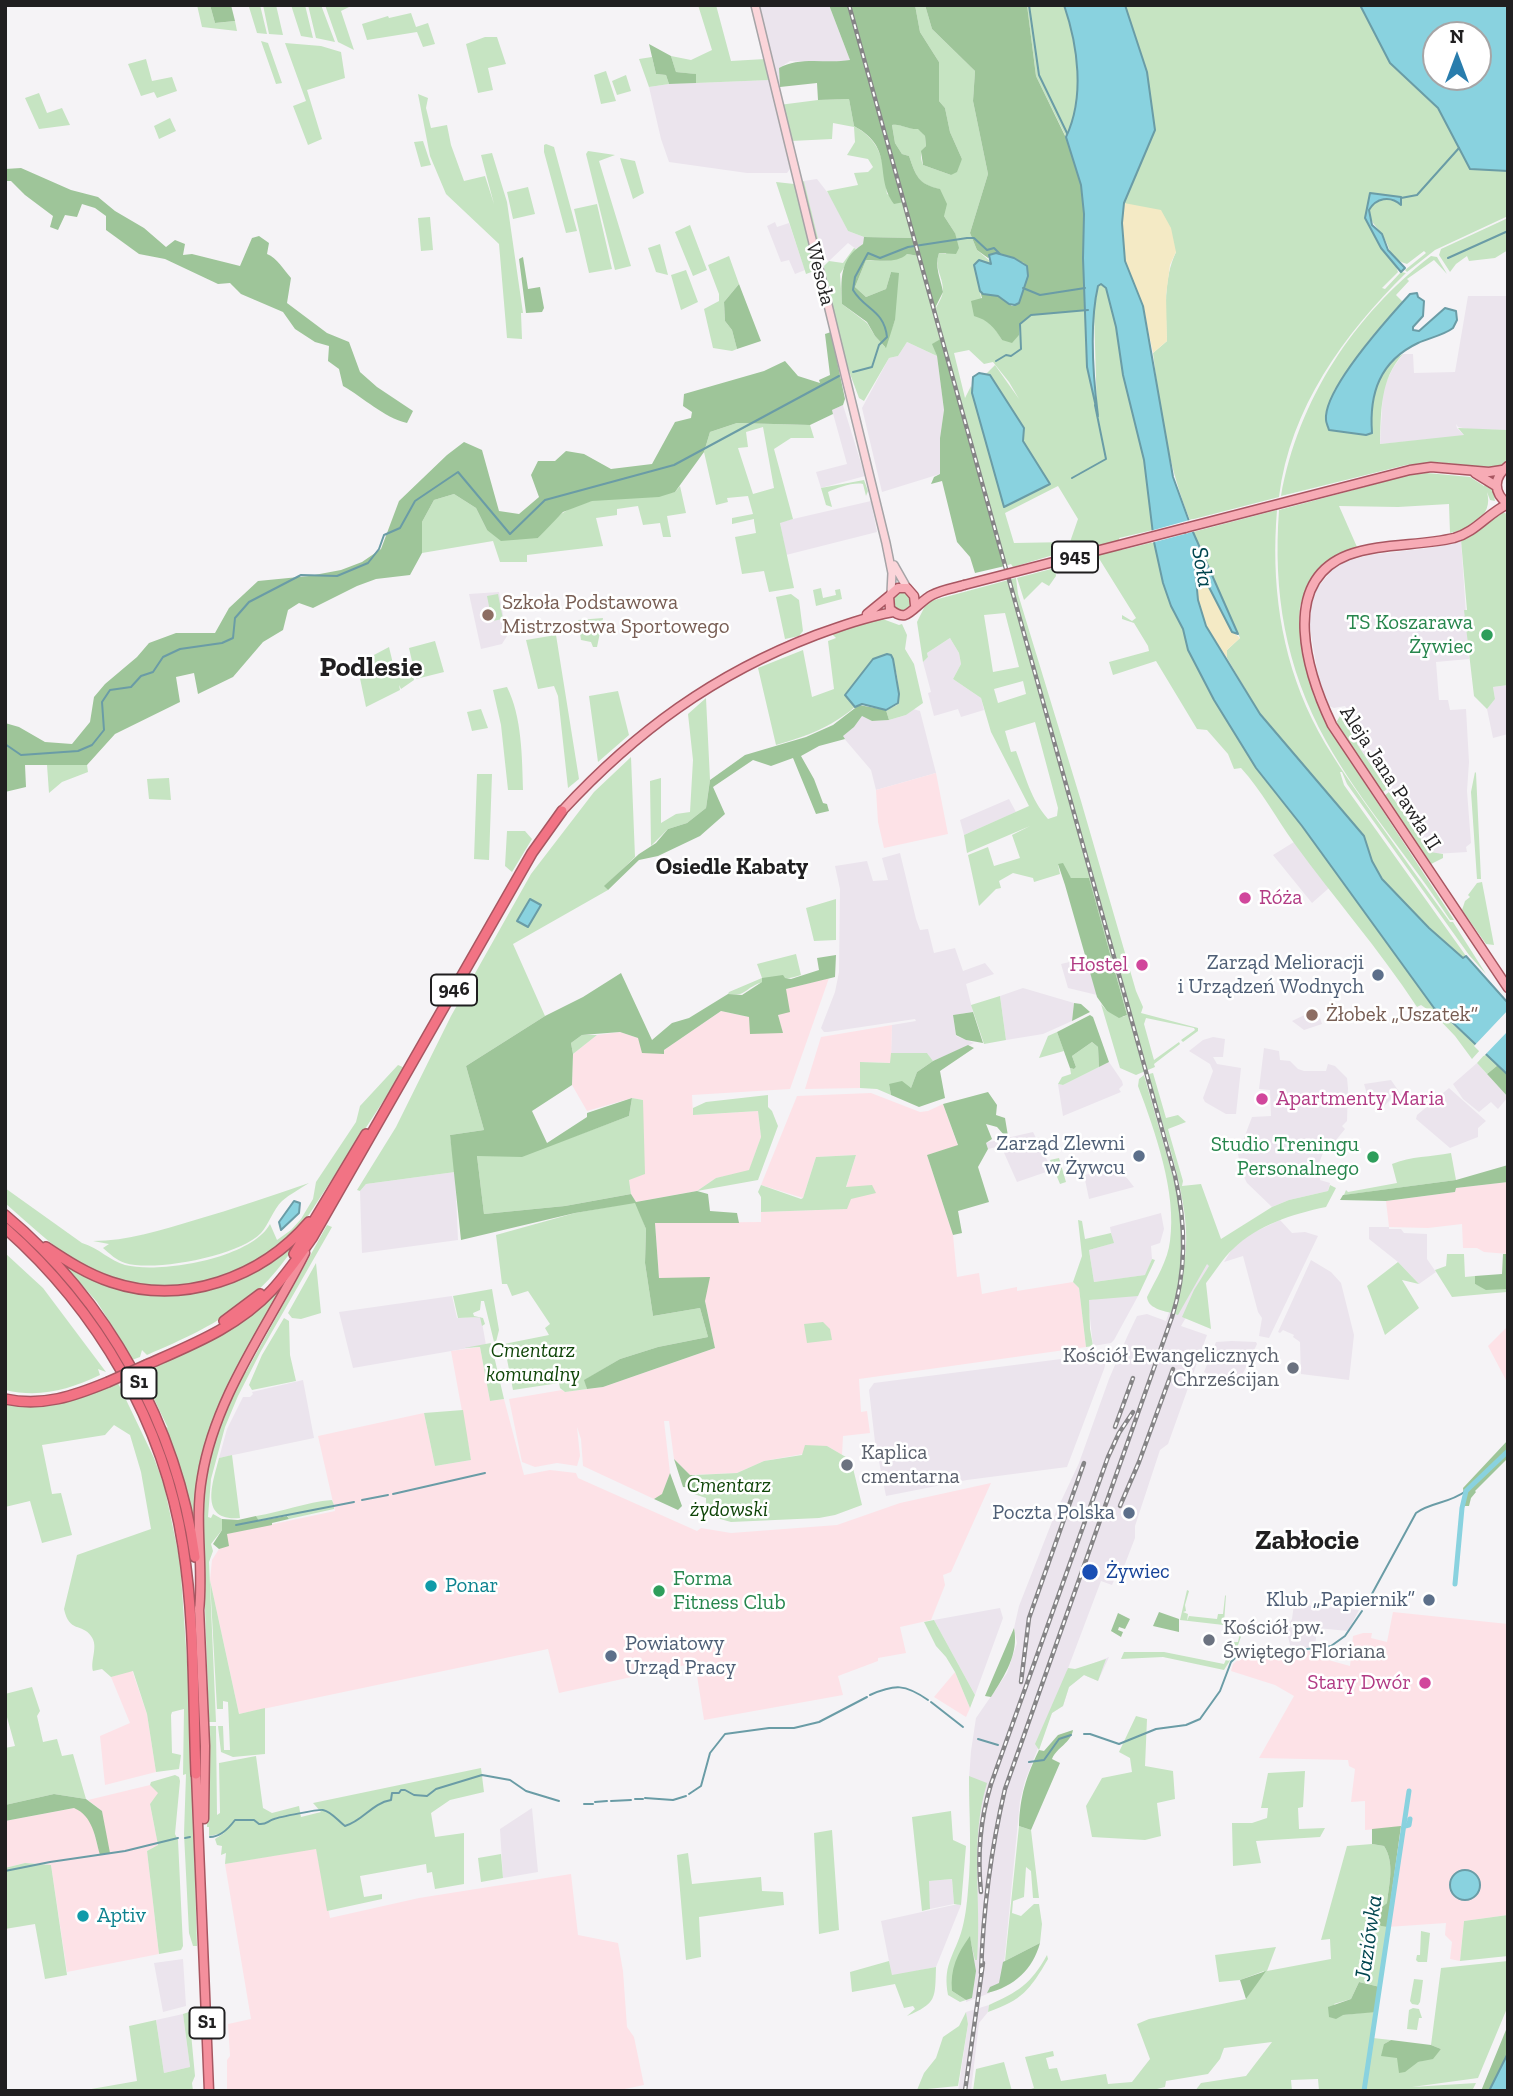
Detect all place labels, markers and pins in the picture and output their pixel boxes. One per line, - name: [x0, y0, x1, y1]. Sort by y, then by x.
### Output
- place label: Szkoła Podstawowa Mistrzostwa Sportowego: [502, 590, 729, 640]
- marker: Szkoła Podstawowa Mistrzostwa Sportowego: [480, 607, 496, 623]
- place label: TS Koszarawa Żywiec: [1346, 610, 1473, 660]
- marker: TS Koszarawa Żywiec: [1479, 627, 1495, 643]
- place label: Róża: [1259, 885, 1302, 911]
- marker: Róża: [1237, 890, 1253, 906]
- place label: Zarząd Melioracji i Urządzeń Wodnych: [1178, 950, 1364, 1000]
- place label: Hostel: [1069, 952, 1128, 978]
- marker: Hostel: [1134, 957, 1150, 973]
- marker: Zarząd Melioracji i Urządzeń Wodnych: [1370, 967, 1386, 983]
- place label: Żłobek „Uszatek“: [1326, 1002, 1478, 1028]
- marker: Żłobek „Uszatek“: [1304, 1007, 1320, 1023]
- place label: Apartmenty Maria: [1276, 1086, 1444, 1112]
- marker: Apartmenty Maria: [1254, 1091, 1270, 1107]
- place label: Zarząd Zlewni w Żywcu: [996, 1131, 1125, 1181]
- place label: Studio Treningu Personalnego: [1211, 1132, 1359, 1182]
- marker: Zarząd Zlewni w Żywcu: [1131, 1148, 1147, 1164]
- marker: Studio Treningu Personalnego: [1365, 1149, 1381, 1165]
- place label: Kościół Ewangelicznych Chrześcijan: [1063, 1343, 1279, 1393]
- marker: Kościół Ewangelicznych Chrześcijan: [1285, 1360, 1301, 1376]
- place label: Kaplica cmentarna: [861, 1440, 960, 1490]
- marker: Kaplica cmentarna: [839, 1457, 855, 1473]
- place label: Poczta Polska: [992, 1500, 1115, 1526]
- marker: Poczta Polska: [1121, 1505, 1137, 1521]
- place label: Żywiec: [1106, 1559, 1170, 1585]
- marker: Żywiec: [1080, 1562, 1100, 1582]
- place label: Forma Fitness Club: [673, 1566, 786, 1616]
- place label: Ponar: [445, 1573, 498, 1599]
- marker: Ponar: [423, 1578, 439, 1594]
- marker: Forma Fitness Club: [651, 1583, 667, 1599]
- place label: Klub „Papiernik”: [1266, 1587, 1415, 1613]
- marker: Klub „Papiernik”: [1421, 1592, 1437, 1608]
- place label: Kościół pw. Świętego Floriana: [1223, 1615, 1386, 1665]
- place label: Powiatowy Urząd Pracy: [625, 1631, 736, 1681]
- marker: Kościół pw. Świętego Floriana: [1201, 1632, 1217, 1648]
- marker: Powiatowy Urząd Pracy: [603, 1648, 619, 1664]
- place label: Stary Dwór: [1307, 1670, 1411, 1696]
- marker: Stary Dwór: [1417, 1675, 1433, 1691]
- place label: Aptiv: [97, 1903, 146, 1929]
- marker: Aptiv: [75, 1908, 91, 1924]

